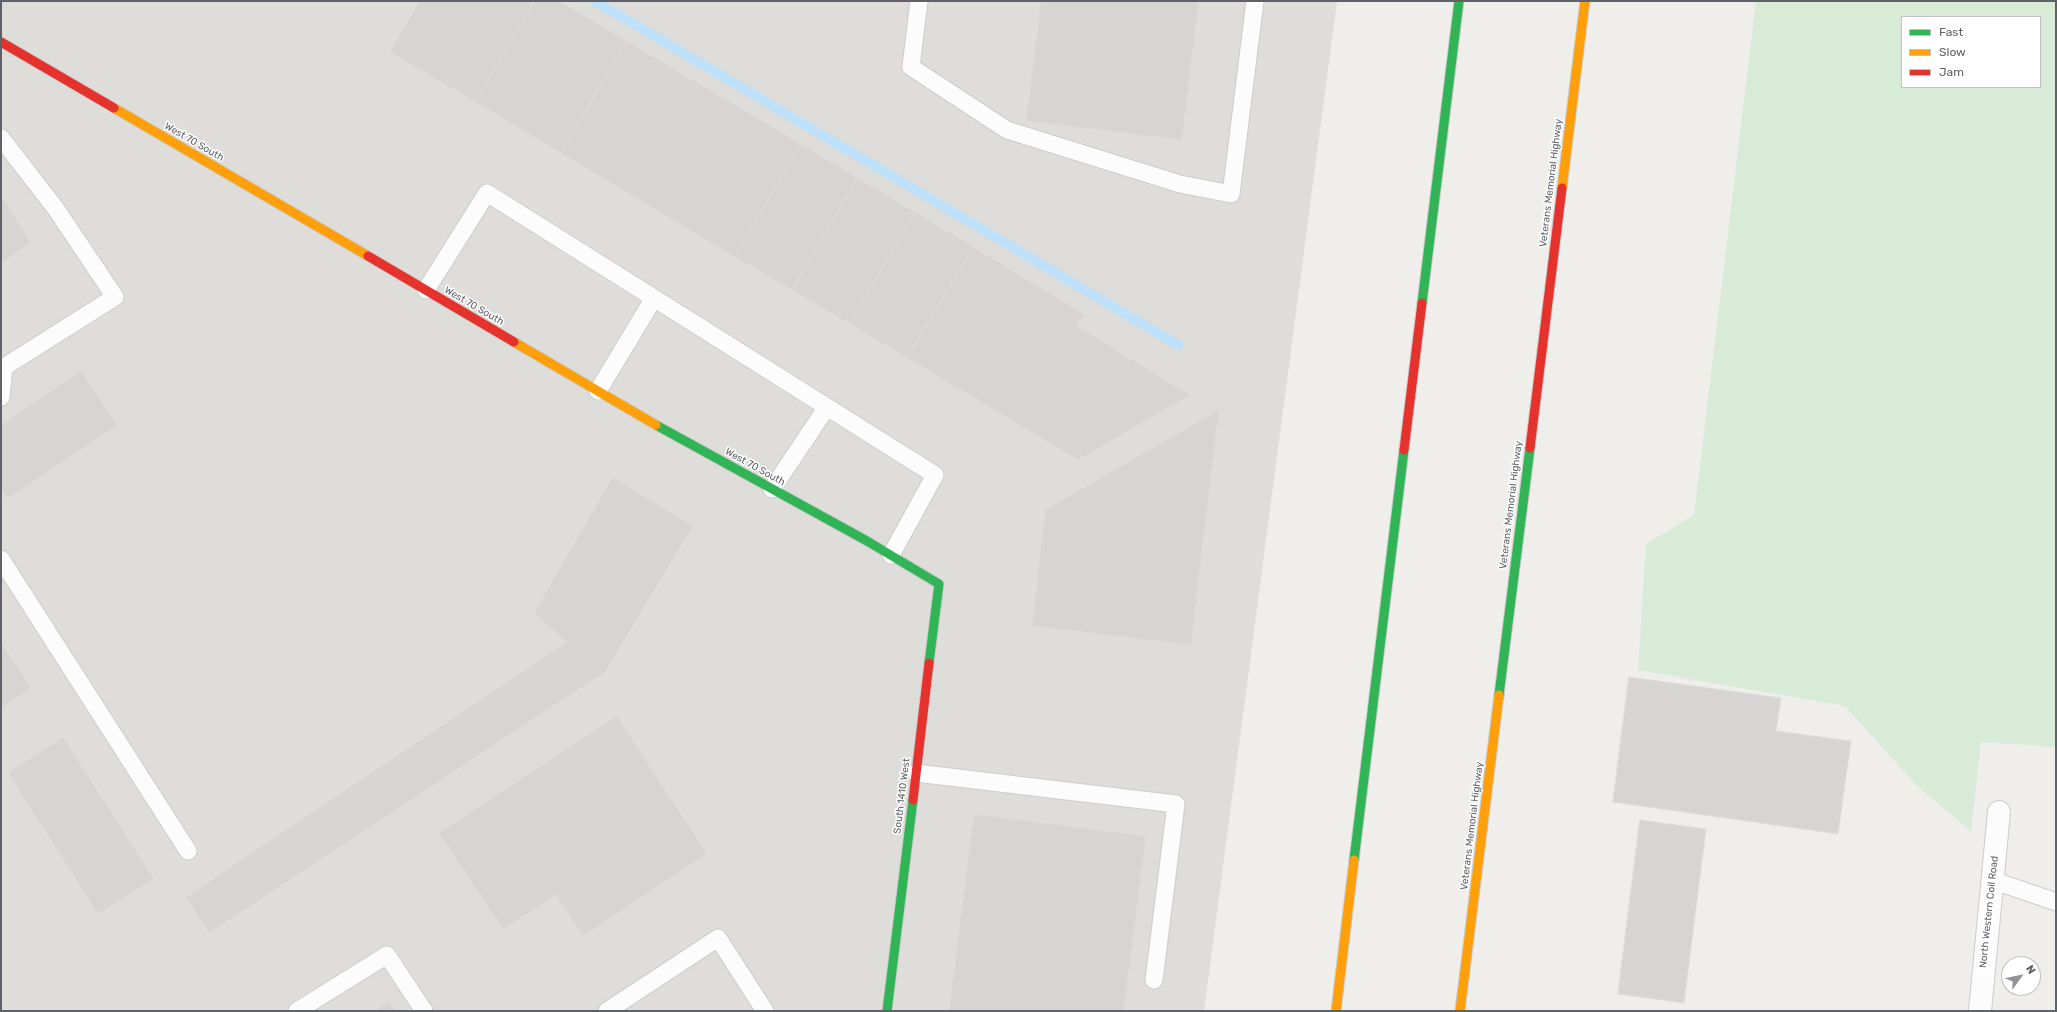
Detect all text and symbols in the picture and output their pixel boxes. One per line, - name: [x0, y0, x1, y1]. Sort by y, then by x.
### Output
- legend: [1901, 16, 2041, 88]
- text: Fast: [1939, 25, 1963, 39]
- text: Slow: [1939, 45, 1966, 59]
- text: Jam: [1939, 65, 1964, 79]
- street label: Veterans Memorial Highway: [1537, 118, 1565, 248]
- street label: West 70 South: [162, 120, 226, 164]
- street label: West 70 South: [442, 284, 506, 328]
- street label: Veterans Memorial Highway: [1497, 440, 1525, 570]
- street label: West 70 South: [723, 446, 787, 488]
- street label: South 1410 West: [891, 757, 913, 835]
- street label: Veterans Memorial Highway: [1458, 761, 1486, 891]
- street label: North Western Coil Road: [1977, 855, 2001, 969]
- north arrow: [2001, 956, 2041, 996]
- text: N: [2023, 963, 2038, 977]

